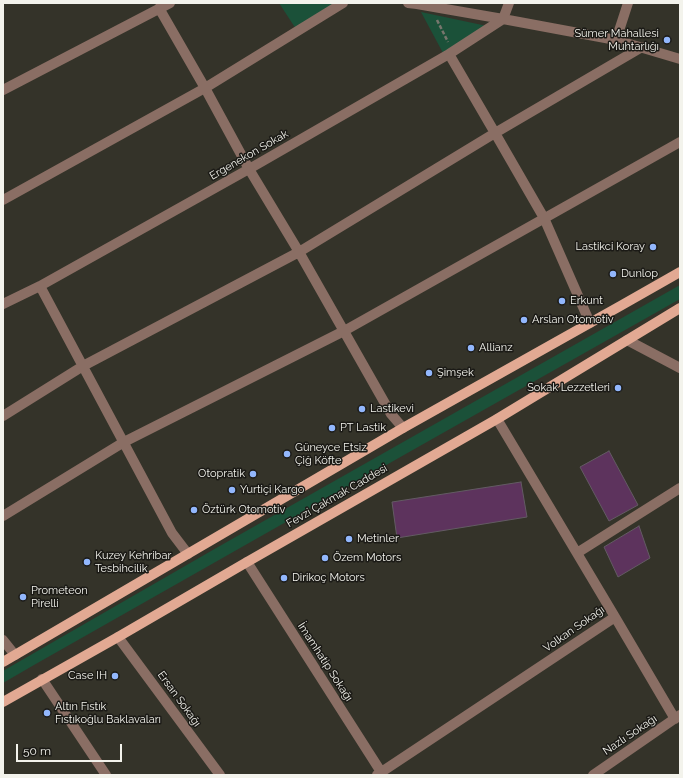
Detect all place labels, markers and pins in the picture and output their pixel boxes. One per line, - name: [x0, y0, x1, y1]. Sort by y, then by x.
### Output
- place label: Sümer Mahallesi Muhtarlığı: [574, 27, 659, 53]
- marker: Sümer Mahallesi Muhtarlığı: [662, 35, 672, 45]
- place label: Lastikci Koray: [576, 240, 645, 254]
- marker: Lastikci Koray: [648, 242, 658, 252]
- place label: Dunlop: [621, 267, 658, 281]
- marker: Dunlop: [608, 269, 618, 279]
- place label: Erkunt: [570, 294, 603, 308]
- marker: Erkunt: [557, 296, 567, 306]
- place label: Arslan Otomotiv: [532, 313, 614, 327]
- marker: Arslan Otomotiv: [519, 315, 529, 325]
- place label: Allianz: [479, 341, 513, 355]
- marker: Allianz: [466, 343, 476, 353]
- place label: Şimşek: [437, 366, 474, 380]
- marker: Şimşek: [424, 368, 434, 378]
- place label: Sokak Lezzetleri: [527, 381, 610, 395]
- marker: Sokak Lezzetleri: [613, 383, 623, 393]
- place label: Lastikevi: [370, 402, 414, 416]
- marker: Lastikevi: [357, 404, 367, 414]
- place label: PT Lastik: [340, 421, 386, 435]
- marker: PT Lastik: [327, 423, 337, 433]
- place label: Güneyce Etsiz Çiğ Köfte: [295, 441, 367, 467]
- marker: Güneyce Etsiz Çiğ Köfte: [282, 449, 292, 459]
- place label: Otopratik: [198, 467, 245, 481]
- marker: Otopratik: [248, 469, 258, 479]
- place label: Yurtiçi Kargo: [240, 483, 304, 497]
- marker: Yurtiçi Kargo: [227, 485, 237, 495]
- place label: Öztürk Otomotiv: [202, 503, 285, 517]
- marker: Öztürk Otomotiv: [189, 505, 199, 515]
- place label: Metinler: [357, 532, 399, 546]
- marker: Metinler: [344, 534, 354, 544]
- place label: Kuzey Kehribar Tesbihcilik: [95, 549, 171, 575]
- place label: Özem Motors: [333, 551, 401, 565]
- marker: Özem Motors: [320, 553, 330, 563]
- marker: Kuzey Kehribar Tesbihcilik: [82, 557, 92, 567]
- place label: Dirikoç Motors: [292, 571, 365, 585]
- marker: Dirikoç Motors: [279, 573, 289, 583]
- place label: Prometeon Pirelli: [31, 584, 88, 610]
- marker: Prometeon Pirelli: [18, 592, 28, 602]
- place label: Case IH: [68, 669, 107, 683]
- marker: Case IH: [110, 671, 120, 681]
- place label: Altın Fıstık Fıstıkoğlu Baklavaları: [55, 700, 161, 726]
- marker: Altın Fıstık Fıstıkoğlu Baklavaları: [42, 708, 52, 718]

